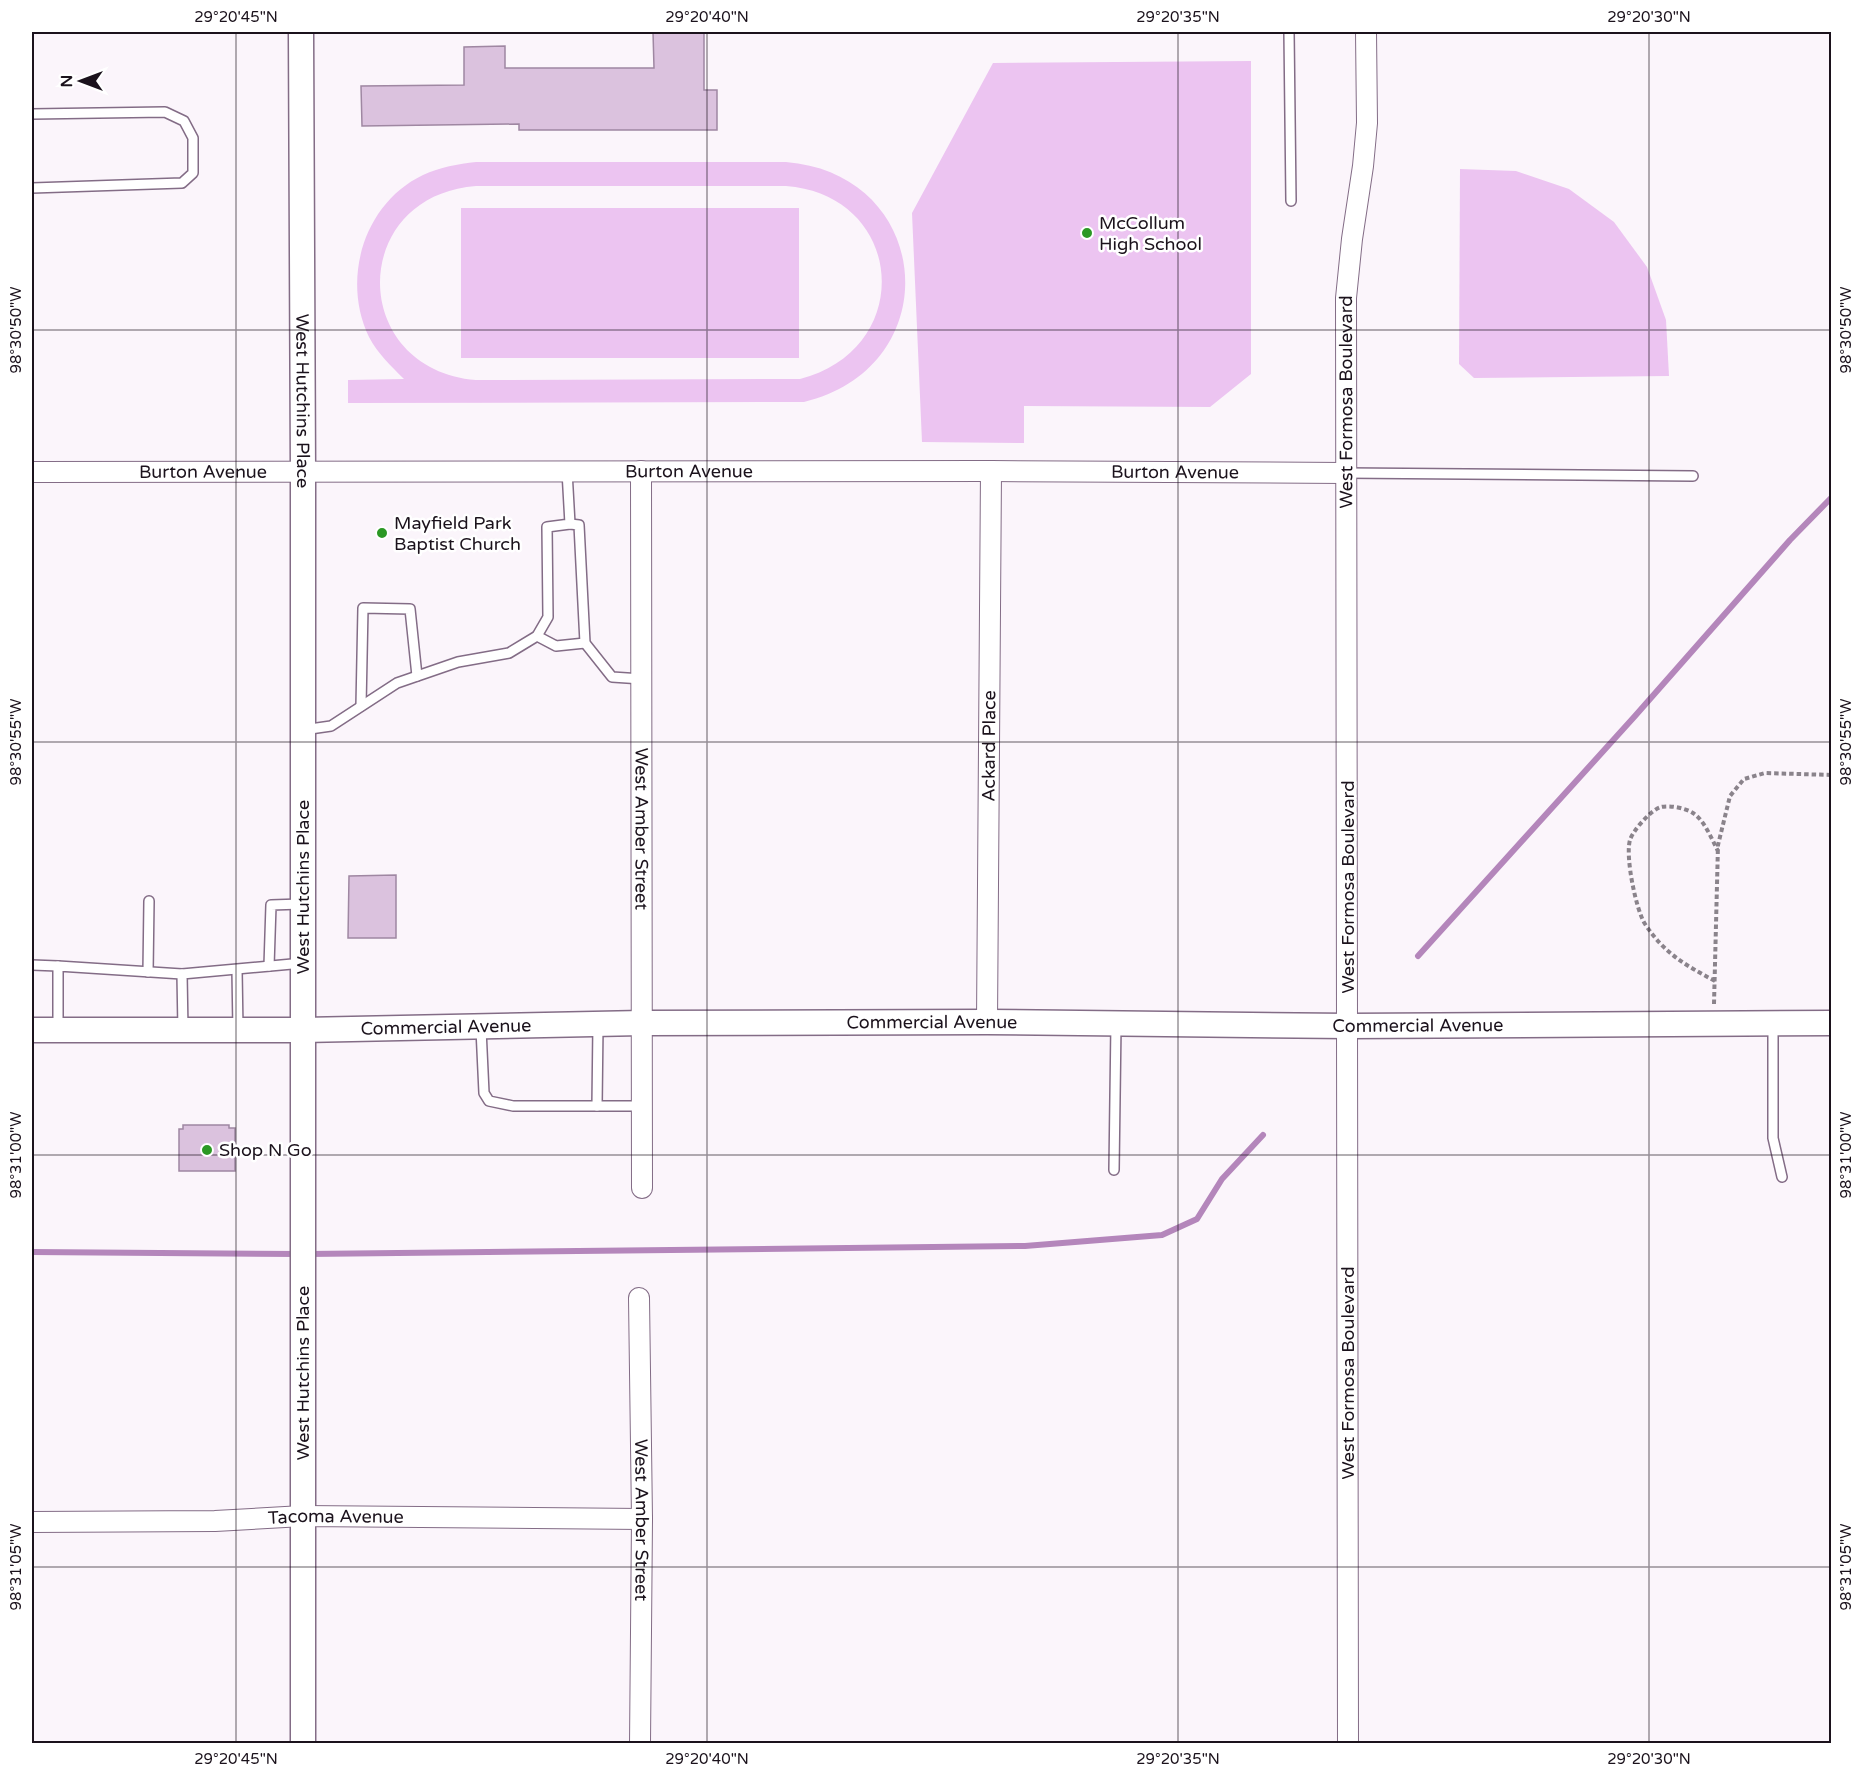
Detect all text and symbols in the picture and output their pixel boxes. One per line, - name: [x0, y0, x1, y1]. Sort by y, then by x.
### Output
- text: 29°20'45"N: [194, 8, 278, 26]
- text: 29°20'40"N: [665, 8, 749, 26]
- text: 29°20'35"N: [1136, 8, 1220, 26]
- text: 29°20'30"N: [1607, 8, 1691, 26]
- north arrow: [51, 51, 111, 111]
- text: N: [57, 75, 77, 87]
- place label: McCollum High School: [1099, 212, 1202, 255]
- marker: McCollum High School: [1080, 226, 1094, 240]
- text: 98°30'50"W: [7, 287, 25, 373]
- text: 98°30'50"W: [1837, 287, 1855, 373]
- street label: West Formosa Boulevard: [1335, 295, 1357, 509]
- street label: West Hutchins Place: [291, 314, 314, 488]
- street label: Burton Avenue: [625, 460, 753, 482]
- street label: Burton Avenue: [139, 461, 267, 483]
- street label: Burton Avenue: [1111, 461, 1239, 483]
- place label: Mayfield Park Baptist Church: [394, 512, 521, 555]
- marker: Mayfield Park Baptist Church: [375, 526, 389, 540]
- street label: Ackard Place: [978, 690, 1000, 802]
- text: 98°30'55"W: [7, 699, 25, 785]
- text: 98°30'55"W: [1837, 699, 1855, 785]
- street label: West Amber Street: [630, 748, 653, 910]
- street label: West Formosa Boulevard: [1337, 780, 1359, 994]
- street label: West Hutchins Place: [292, 800, 314, 974]
- street label: Commercial Avenue: [846, 1011, 1018, 1033]
- street label: Commercial Avenue: [360, 1014, 532, 1040]
- street label: Commercial Avenue: [1332, 1014, 1503, 1037]
- text: 98°31'00"W: [7, 1112, 25, 1198]
- text: 98°31'00"W: [1837, 1112, 1855, 1198]
- place label: Shop N Go: [219, 1139, 312, 1161]
- marker: Shop N Go: [200, 1143, 214, 1157]
- street label: West Formosa Boulevard: [1337, 1266, 1359, 1480]
- street label: West Hutchins Place: [292, 1286, 314, 1460]
- street label: West Amber Street: [630, 1439, 653, 1601]
- street label: Tacoma Avenue: [267, 1505, 404, 1529]
- text: 98°31'05"W: [7, 1524, 25, 1610]
- text: 98°31'05"W: [1837, 1524, 1855, 1610]
- text: 29°20'45"N: [194, 1750, 278, 1768]
- text: 29°20'40"N: [665, 1750, 749, 1768]
- text: 29°20'35"N: [1136, 1750, 1220, 1768]
- text: 29°20'30"N: [1607, 1750, 1691, 1768]

